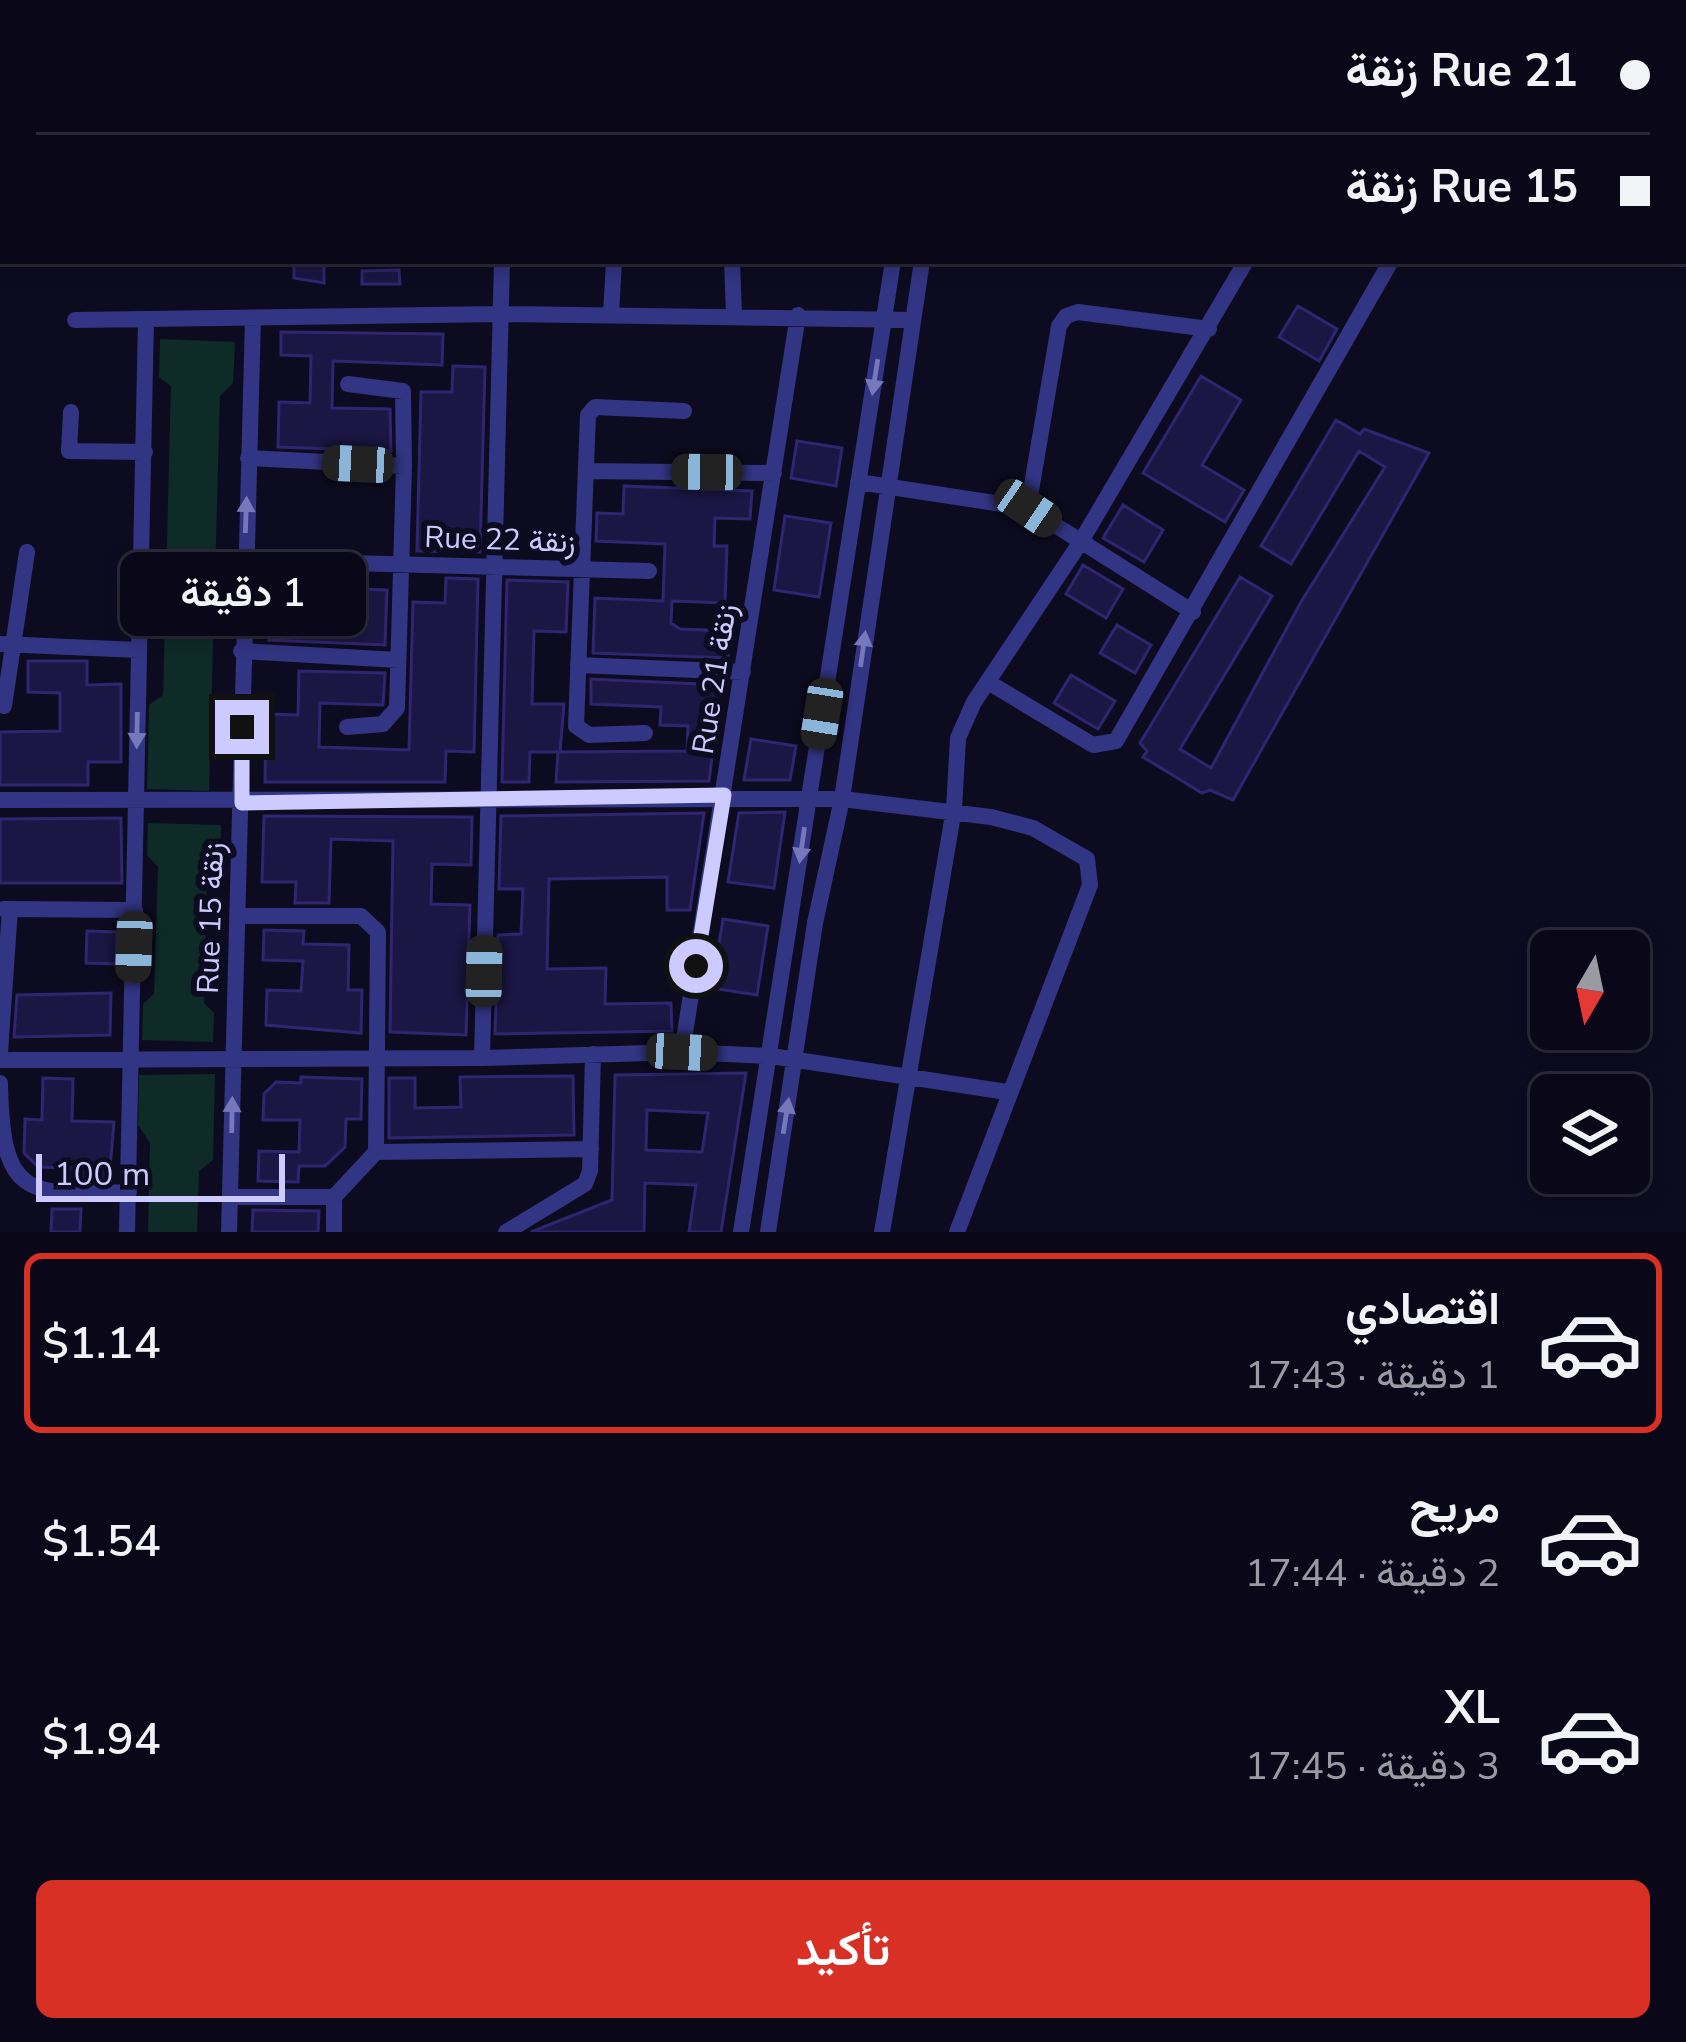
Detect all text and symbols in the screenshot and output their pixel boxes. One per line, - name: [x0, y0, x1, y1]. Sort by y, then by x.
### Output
- text: Rue 21 زنقة: [1346, 41, 1578, 102]
- text: Rue 15 زنقة: [1346, 157, 1578, 218]
- one-way arrow: [866, 358, 884, 396]
- car: [321, 444, 395, 484]
- car: [671, 453, 743, 491]
- car: [988, 473, 1068, 543]
- one-way arrow: [236, 495, 255, 533]
- street label: Rue 22 زنقة: [424, 517, 576, 563]
- callout: 1 دقيقة: [119, 553, 365, 637]
- text: 1 دقيقة: [180, 567, 306, 620]
- street label: Rue 21 زنقة: [683, 601, 747, 757]
- one-way arrow: [854, 630, 873, 667]
- car: [799, 676, 845, 752]
- route end: [215, 700, 269, 754]
- one-way arrow: [127, 712, 147, 750]
- one-way arrow: [792, 827, 811, 864]
- street label: Rue 15 زنقة: [188, 842, 234, 994]
- car: [115, 910, 153, 984]
- north arrow: [1530, 930, 1650, 1050]
- map controls: [1530, 930, 1650, 1194]
- car: [465, 935, 503, 1007]
- route start: [669, 939, 723, 993]
- car: [645, 1032, 719, 1072]
- button: layers: [1530, 1074, 1650, 1194]
- one-way arrow: [222, 1095, 241, 1133]
- one-way arrow: [777, 1097, 795, 1135]
- scale bar: [36, 1148, 285, 1201]
- text: 100 m: [54, 1152, 150, 1197]
- text: اقتصادي: [1345, 1279, 1500, 1340]
- icon: car: [1536, 1289, 1644, 1397]
- text: $1.14: [42, 1313, 161, 1374]
- text: 1 دقيقة · 17:43: [1245, 1349, 1500, 1402]
- text: مريح: [1409, 1477, 1500, 1538]
- icon: car: [1536, 1487, 1644, 1595]
- text: $1.54: [42, 1511, 161, 1572]
- text: 2 دقيقة · 17:44: [1245, 1547, 1500, 1600]
- text: XL: [1444, 1678, 1500, 1739]
- icon: car: [1536, 1685, 1644, 1793]
- text: $1.94: [42, 1709, 161, 1770]
- text: 3 دقيقة · 17:45: [1245, 1740, 1500, 1793]
- button: تأكيد: [36, 1880, 1650, 2018]

